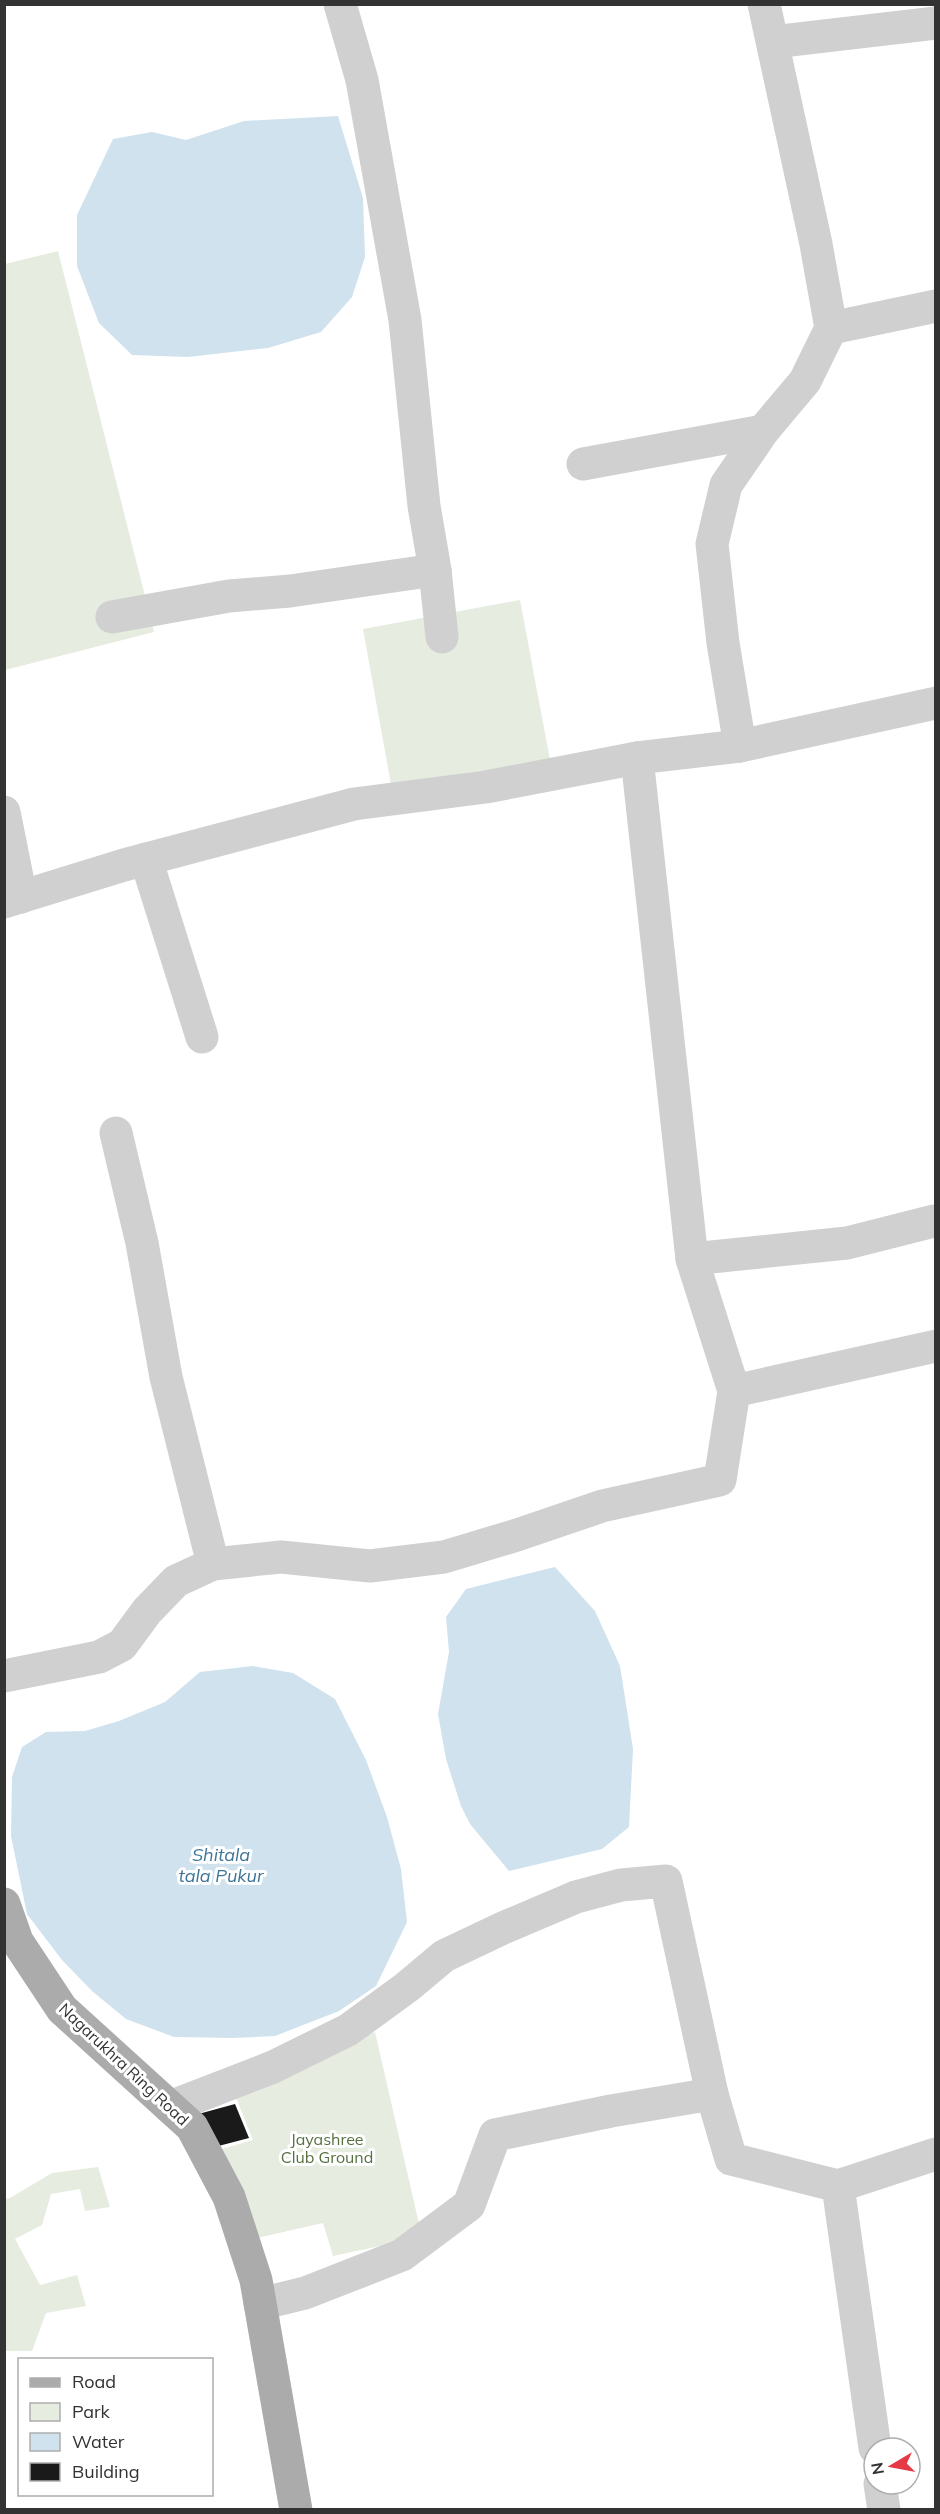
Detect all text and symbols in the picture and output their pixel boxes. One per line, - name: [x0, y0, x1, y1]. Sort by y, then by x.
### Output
- water label: Shitala tala Pukur: [178, 1843, 265, 1887]
- street label: Nagarukhra Ring Road: [55, 1999, 193, 2129]
- park label: Jayashree Club Ground: [281, 2129, 373, 2167]
- legend: [18, 2358, 213, 2496]
- text: Road: [72, 2370, 116, 2393]
- text: Park: [72, 2400, 111, 2423]
- text: Water: [72, 2430, 125, 2453]
- north arrow: [862, 2436, 922, 2496]
- text: Building: [72, 2460, 140, 2483]
- text: N: [866, 2461, 888, 2476]

